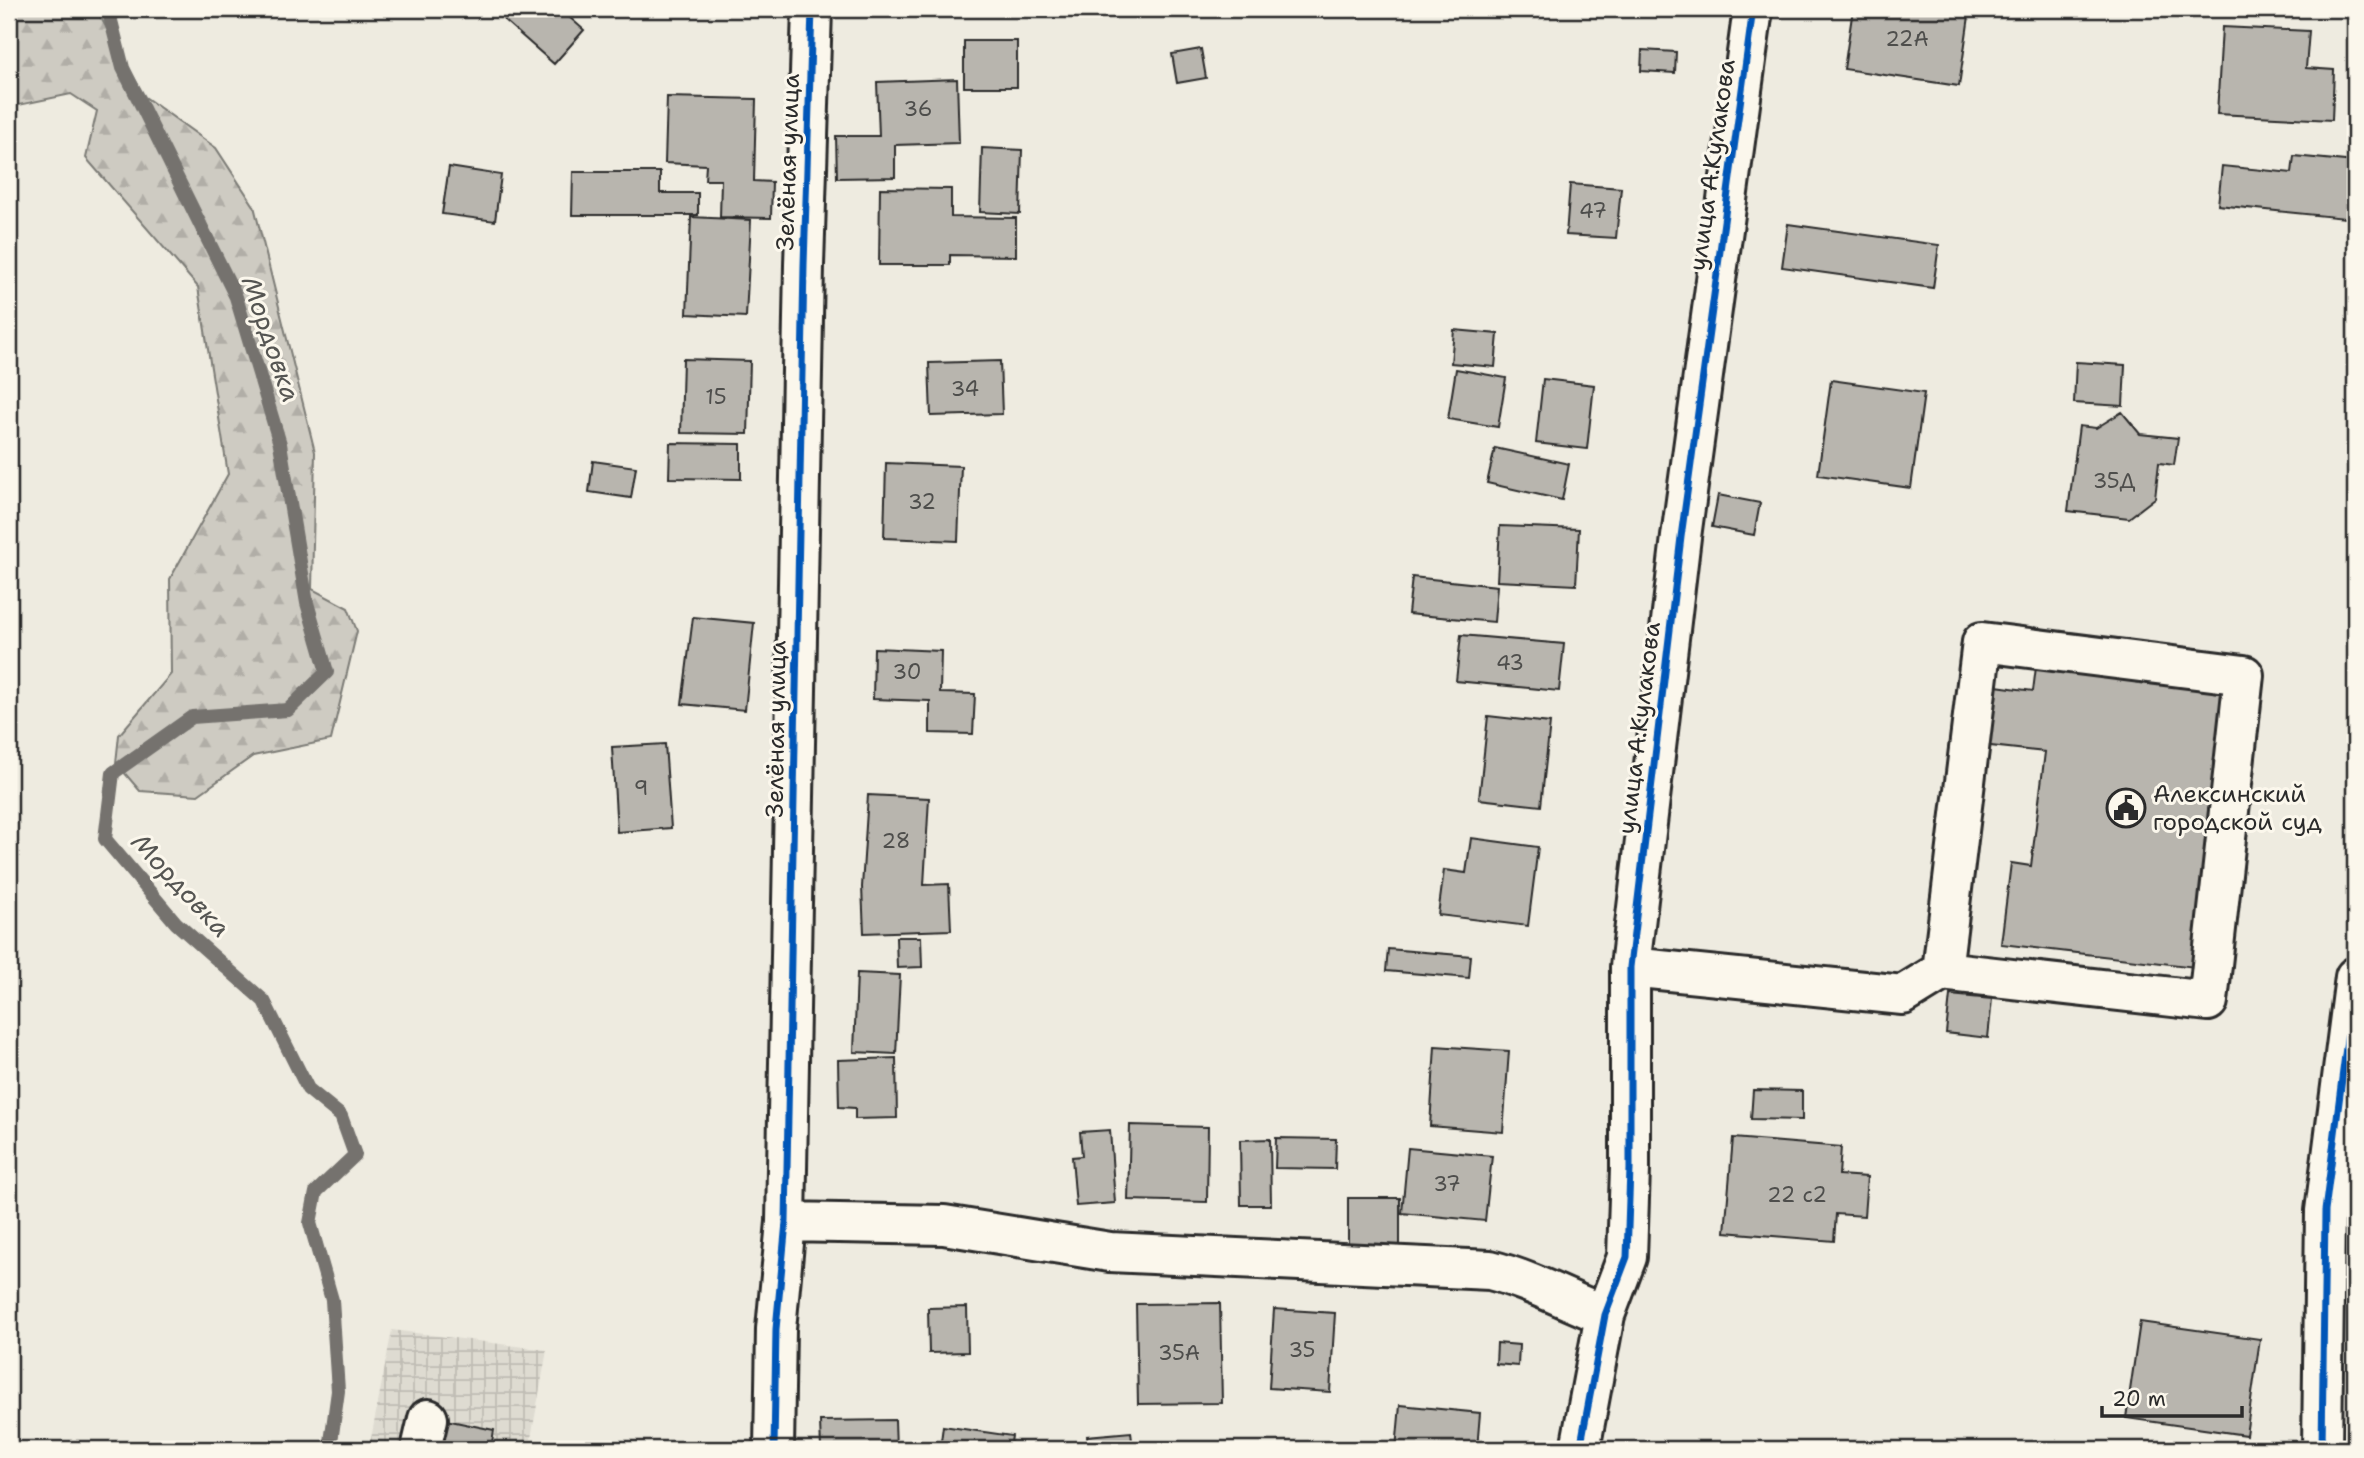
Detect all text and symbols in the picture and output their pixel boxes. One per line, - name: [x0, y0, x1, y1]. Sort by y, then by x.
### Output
- house number: 22А: [1885, 25, 1929, 53]
- street label: улица А.Кулакова: [1681, 57, 1743, 273]
- street label: Зелёная улица: [769, 73, 807, 251]
- house number: 36: [904, 95, 932, 123]
- house number: 47: [1579, 197, 1607, 225]
- water label: Мордовка: [234, 271, 309, 406]
- house number: 34: [951, 375, 979, 403]
- house number: 15: [705, 383, 727, 411]
- house number: 35Д: [2093, 467, 2136, 495]
- house number: 32: [908, 488, 936, 516]
- street label: улица А.Кулакова: [1610, 620, 1668, 836]
- street label: Зелёная улица: [758, 640, 794, 818]
- house number: 43: [1496, 649, 1524, 677]
- house number: 30: [892, 658, 922, 686]
- house number: 9: [634, 774, 648, 802]
- place label: Алексинский городской суд: [2153, 778, 2322, 838]
- public building icon: Алексинский городской суд: [2105, 787, 2147, 829]
- water label: Мордовка: [124, 825, 239, 944]
- house number: 28: [882, 827, 910, 855]
- house number: 37: [1433, 1170, 1461, 1198]
- house number: 22 с2: [1767, 1181, 1827, 1209]
- house number: 35: [1289, 1336, 1315, 1364]
- house number: 35А: [1158, 1339, 1200, 1367]
- scale bar: [2102, 1374, 2242, 1418]
- text: 20 m: [2112, 1385, 2166, 1413]

